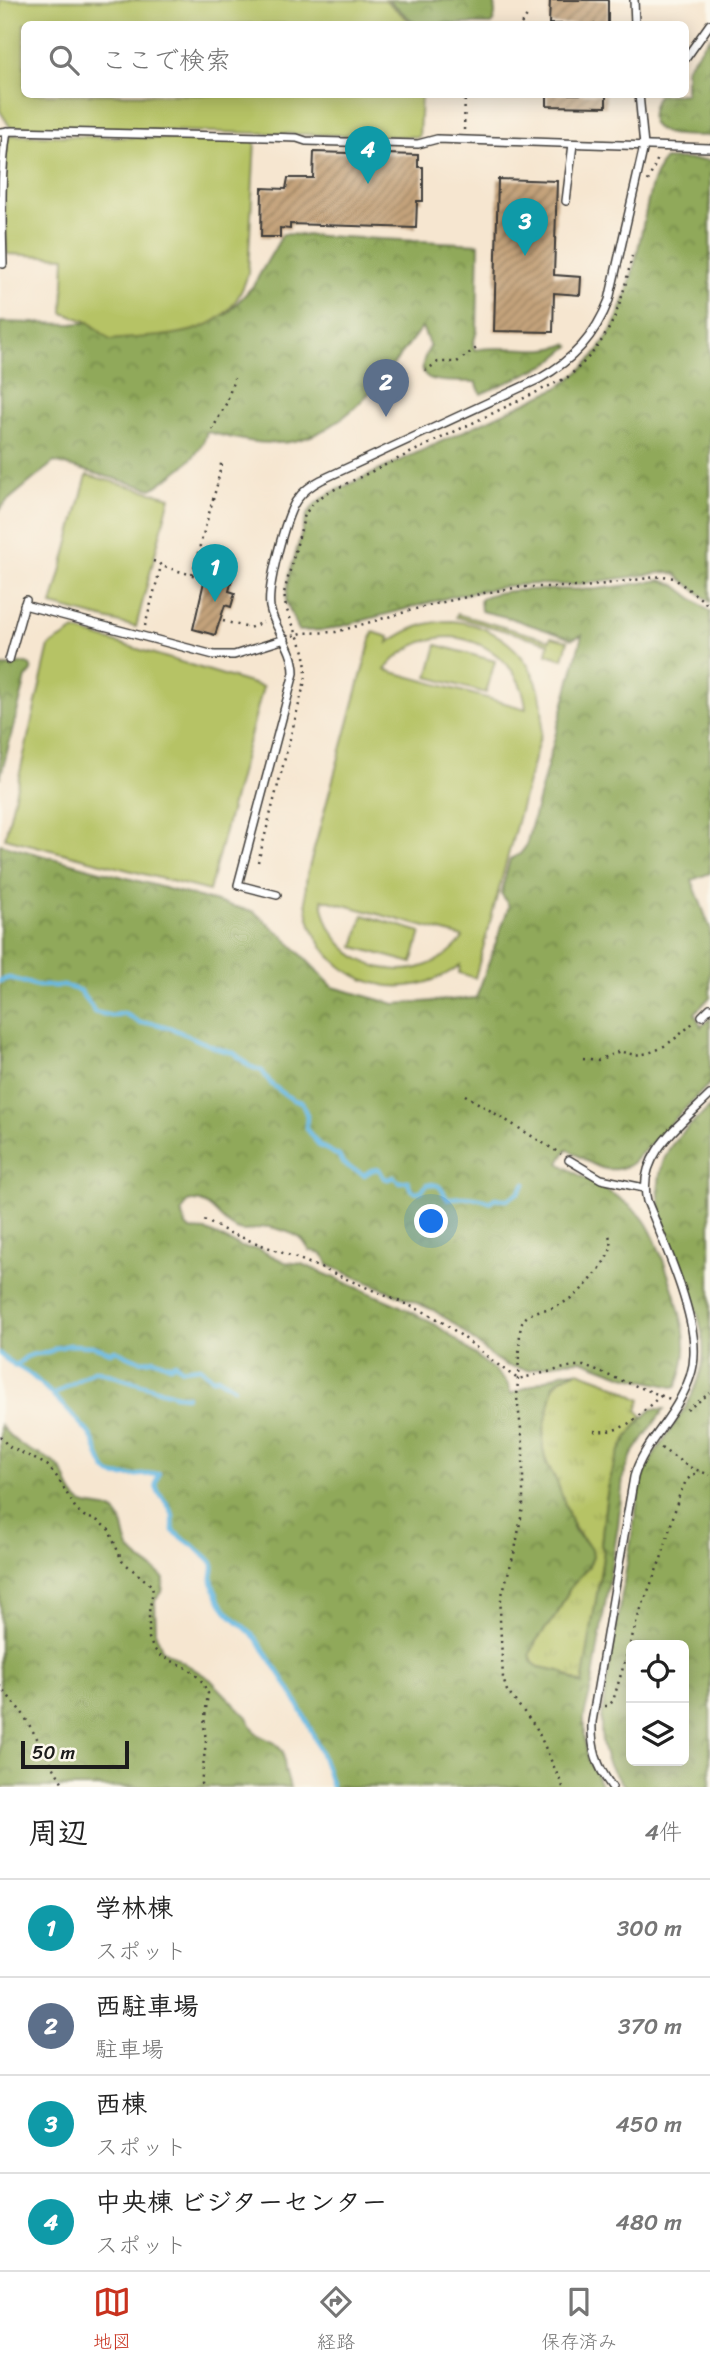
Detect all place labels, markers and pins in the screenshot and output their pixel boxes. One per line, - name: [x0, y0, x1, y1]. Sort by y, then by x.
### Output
- pin: 4: [345, 126, 391, 184]
- pin: 3: [502, 198, 548, 256]
- pin: 2: [363, 359, 409, 417]
- pin: 1: [192, 544, 238, 602]

